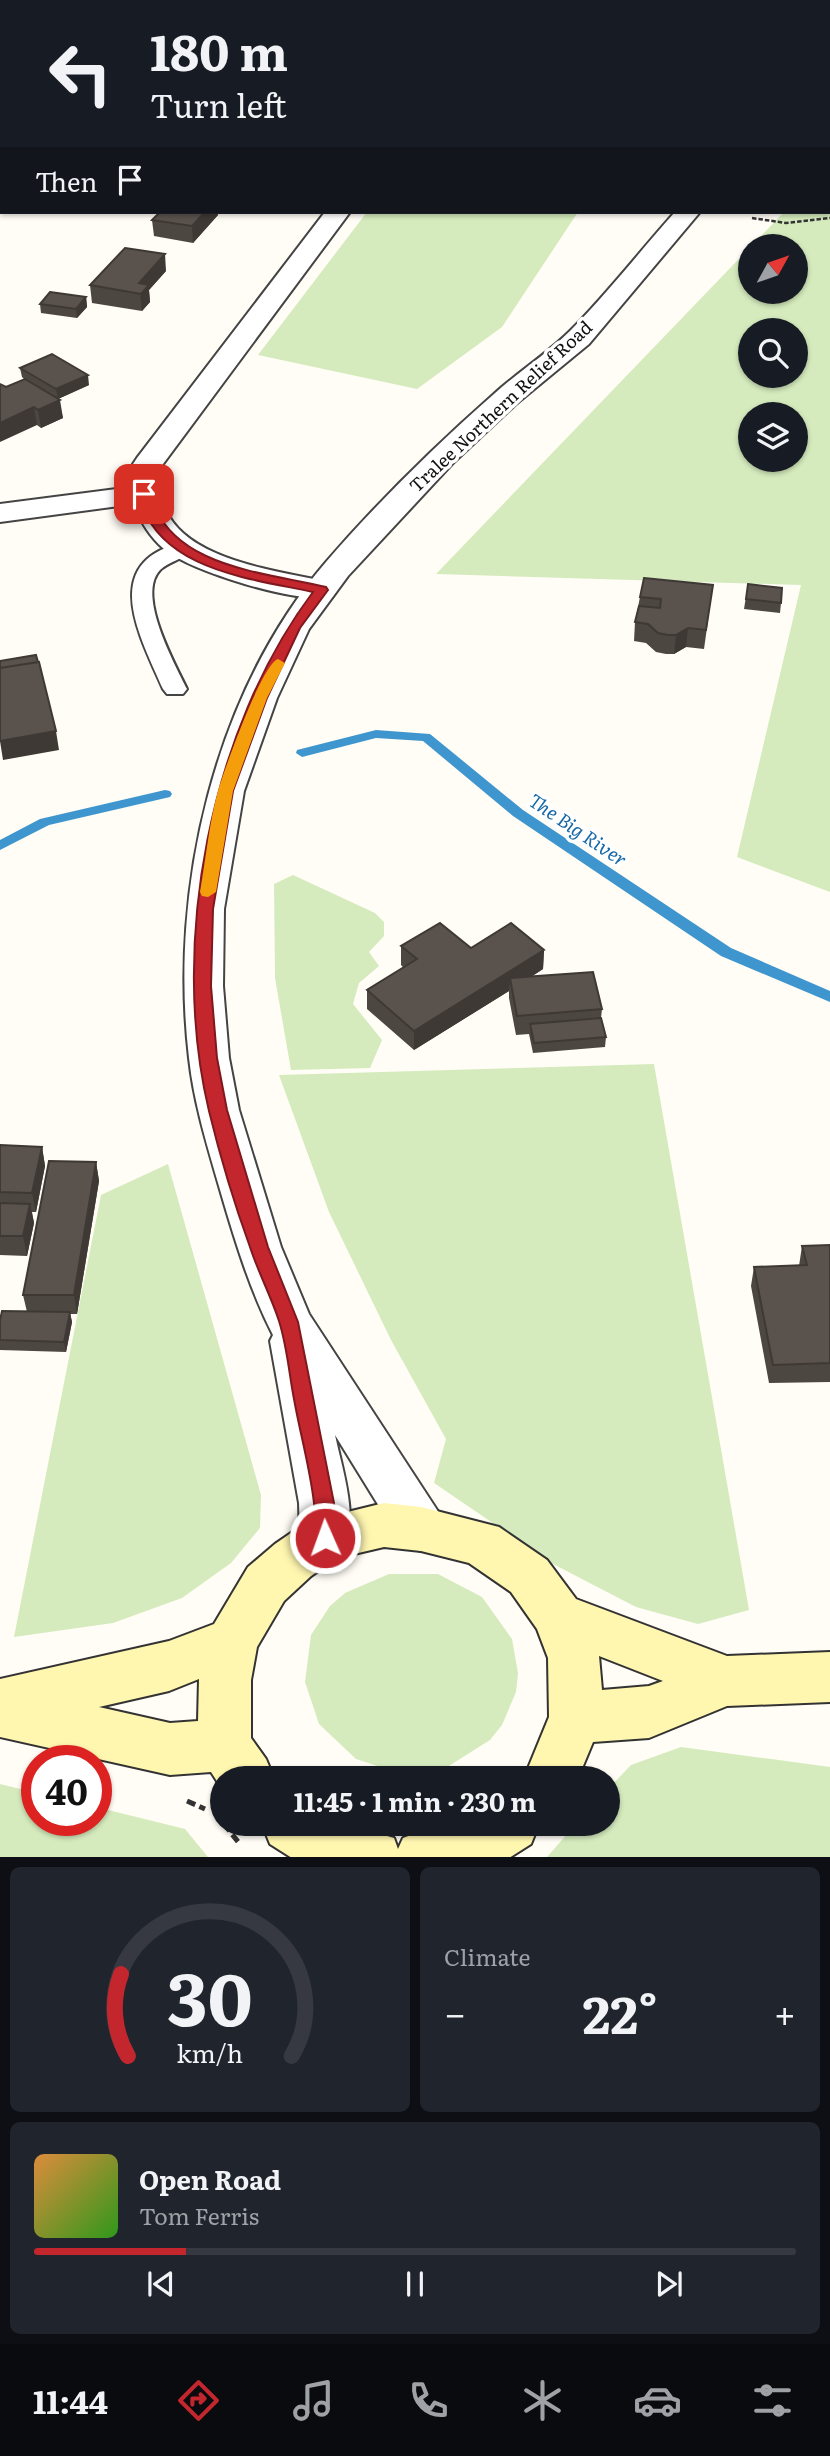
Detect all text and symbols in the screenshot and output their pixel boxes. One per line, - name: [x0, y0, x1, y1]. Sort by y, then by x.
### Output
- text: 180 m: [150, 13, 288, 86]
- icon: left: [35, 28, 126, 119]
- text: Turn left: [150, 80, 287, 128]
- text: Then: [35, 161, 97, 200]
- icon: arrive: [111, 161, 149, 199]
- north arrow: [738, 234, 808, 304]
- map controls: [738, 234, 808, 472]
- street label: Tralee Northern Relief Road: [402, 314, 598, 498]
- button: search: [738, 318, 808, 388]
- button: layers: [738, 402, 808, 472]
- pin: [114, 464, 174, 524]
- icon: arrive: [125, 475, 163, 513]
- water label: The Big River: [524, 786, 633, 872]
- position arrow: [288, 1501, 362, 1575]
- speed limit sign: 40: [21, 1745, 112, 1836]
- text: 11:45 · 1 min · 230 m: [294, 1781, 536, 1820]
- text: Climate: [444, 1939, 530, 1973]
- text: 30: [167, 1940, 253, 2048]
- text: 22°: [582, 1973, 658, 2050]
- text: −: [444, 1983, 466, 2040]
- text: +: [774, 1983, 796, 2040]
- text: km/h: [177, 2033, 243, 2070]
- text: Open Road: [139, 2159, 281, 2198]
- text: Tom Ferris: [139, 2198, 259, 2232]
- icon: previous: [142, 2265, 180, 2303]
- icon: pause: [396, 2265, 434, 2303]
- icon: next: [650, 2265, 688, 2303]
- text: 11:44: [33, 2376, 108, 2424]
- icon: directions: [174, 2376, 223, 2425]
- icon: music: [289, 2376, 338, 2425]
- icon: phone: [404, 2376, 453, 2425]
- icon: climate: [518, 2376, 567, 2425]
- icon: car: [633, 2376, 682, 2425]
- icon: filters: [748, 2376, 797, 2425]

